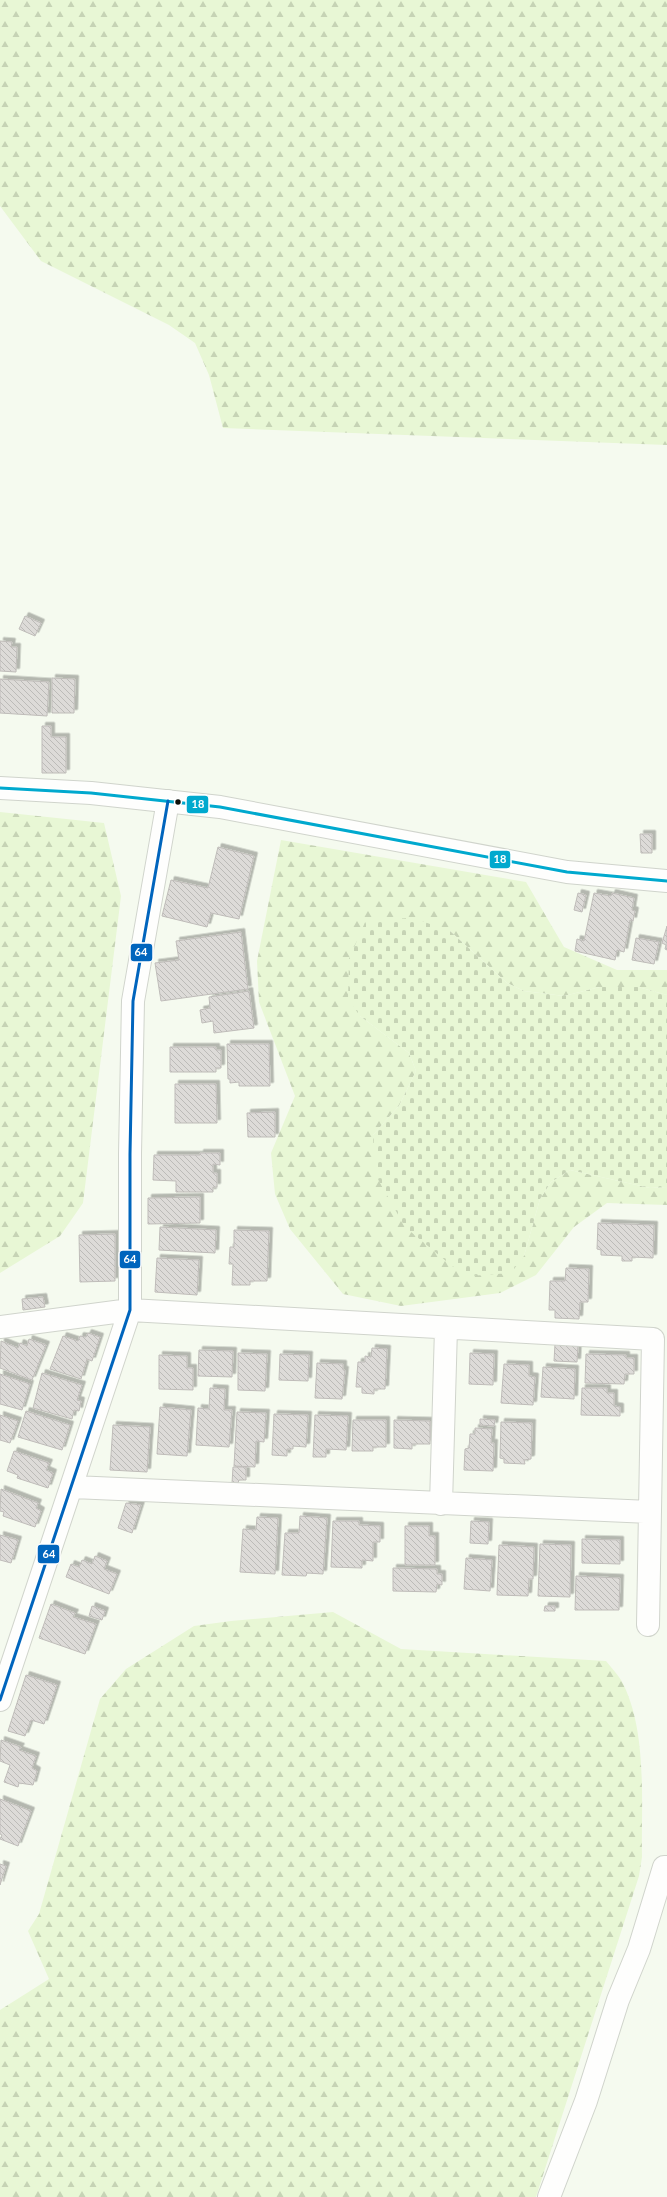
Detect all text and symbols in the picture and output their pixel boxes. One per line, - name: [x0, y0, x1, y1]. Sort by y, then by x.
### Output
- line badge: 18: [186, 795, 209, 814]
- unlabelled marker: [173, 797, 183, 807]
- text: 18: [192, 797, 204, 810]
- line badge: 18: [489, 850, 511, 869]
- text: 18: [494, 852, 506, 865]
- line badge: 64: [130, 943, 153, 962]
- text: 64: [135, 945, 148, 958]
- line badge: 64: [119, 1250, 141, 1269]
- text: 64: [124, 1252, 137, 1265]
- line badge: 64: [37, 1544, 60, 1564]
- text: 64: [43, 1547, 56, 1560]

